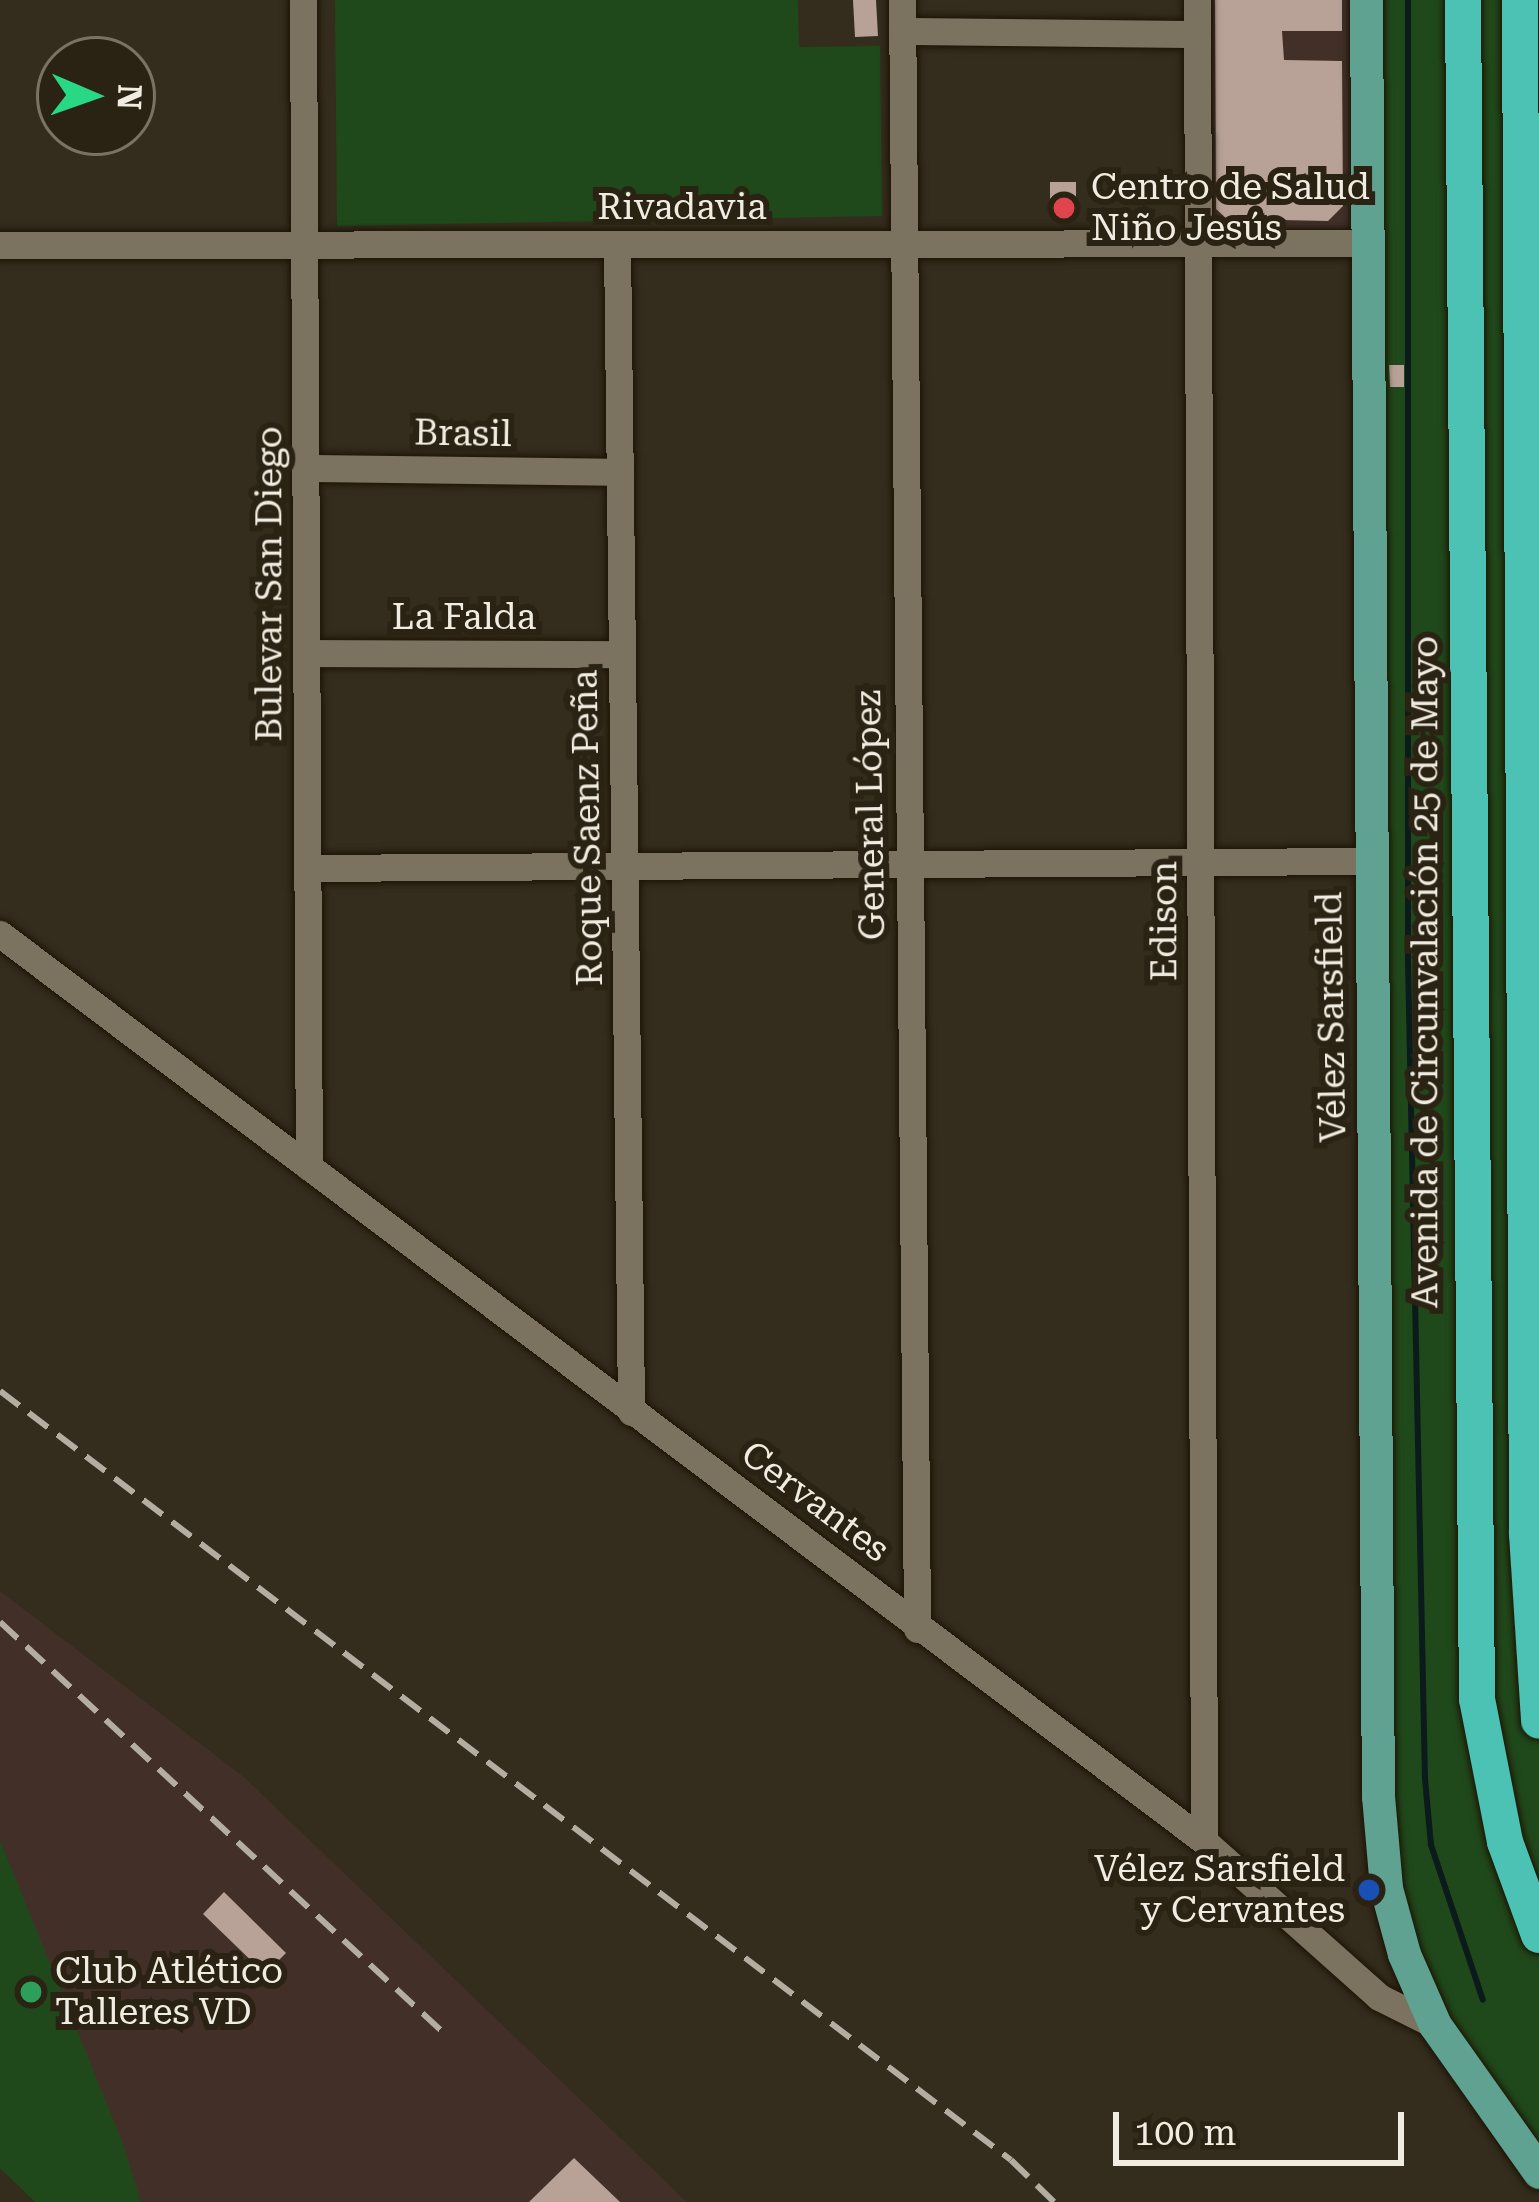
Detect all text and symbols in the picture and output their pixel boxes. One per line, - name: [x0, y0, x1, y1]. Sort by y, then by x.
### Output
- north arrow: [36, 36, 156, 156]
- text: N: [110, 84, 149, 111]
- place label: Centro de Salud Niño Jesús: [1091, 165, 1370, 250]
- street label: Rivadavia: [597, 186, 767, 230]
- marker: Centro de Salud Niño Jesús: [1048, 192, 1080, 224]
- street label: Brasil: [414, 412, 512, 456]
- street label: Bulevar San Diego: [248, 426, 292, 742]
- street label: La Falda: [392, 596, 536, 640]
- street label: Avenida de Circunvalación 25 de Mayo: [1404, 636, 1448, 1308]
- street label: Roque Saenz Peña: [564, 669, 612, 987]
- street label: General López: [847, 690, 895, 940]
- street label: Edison: [1143, 861, 1187, 981]
- street label: Vélez Sarsfield: [1308, 891, 1356, 1143]
- street label: Cervantes: [732, 1432, 898, 1572]
- place label: Vélez Sarsfield y Cervantes: [1094, 1847, 1345, 1932]
- marker: Vélez Sarsfield y Cervantes: [1356, 1877, 1382, 1903]
- place label: Club Atlético Talleres VD: [55, 1949, 283, 2034]
- marker: Club Atlético Talleres VD: [18, 1979, 44, 2005]
- scale bar: [1119, 2088, 1410, 2162]
- text: 100 m: [1134, 2112, 1236, 2154]

